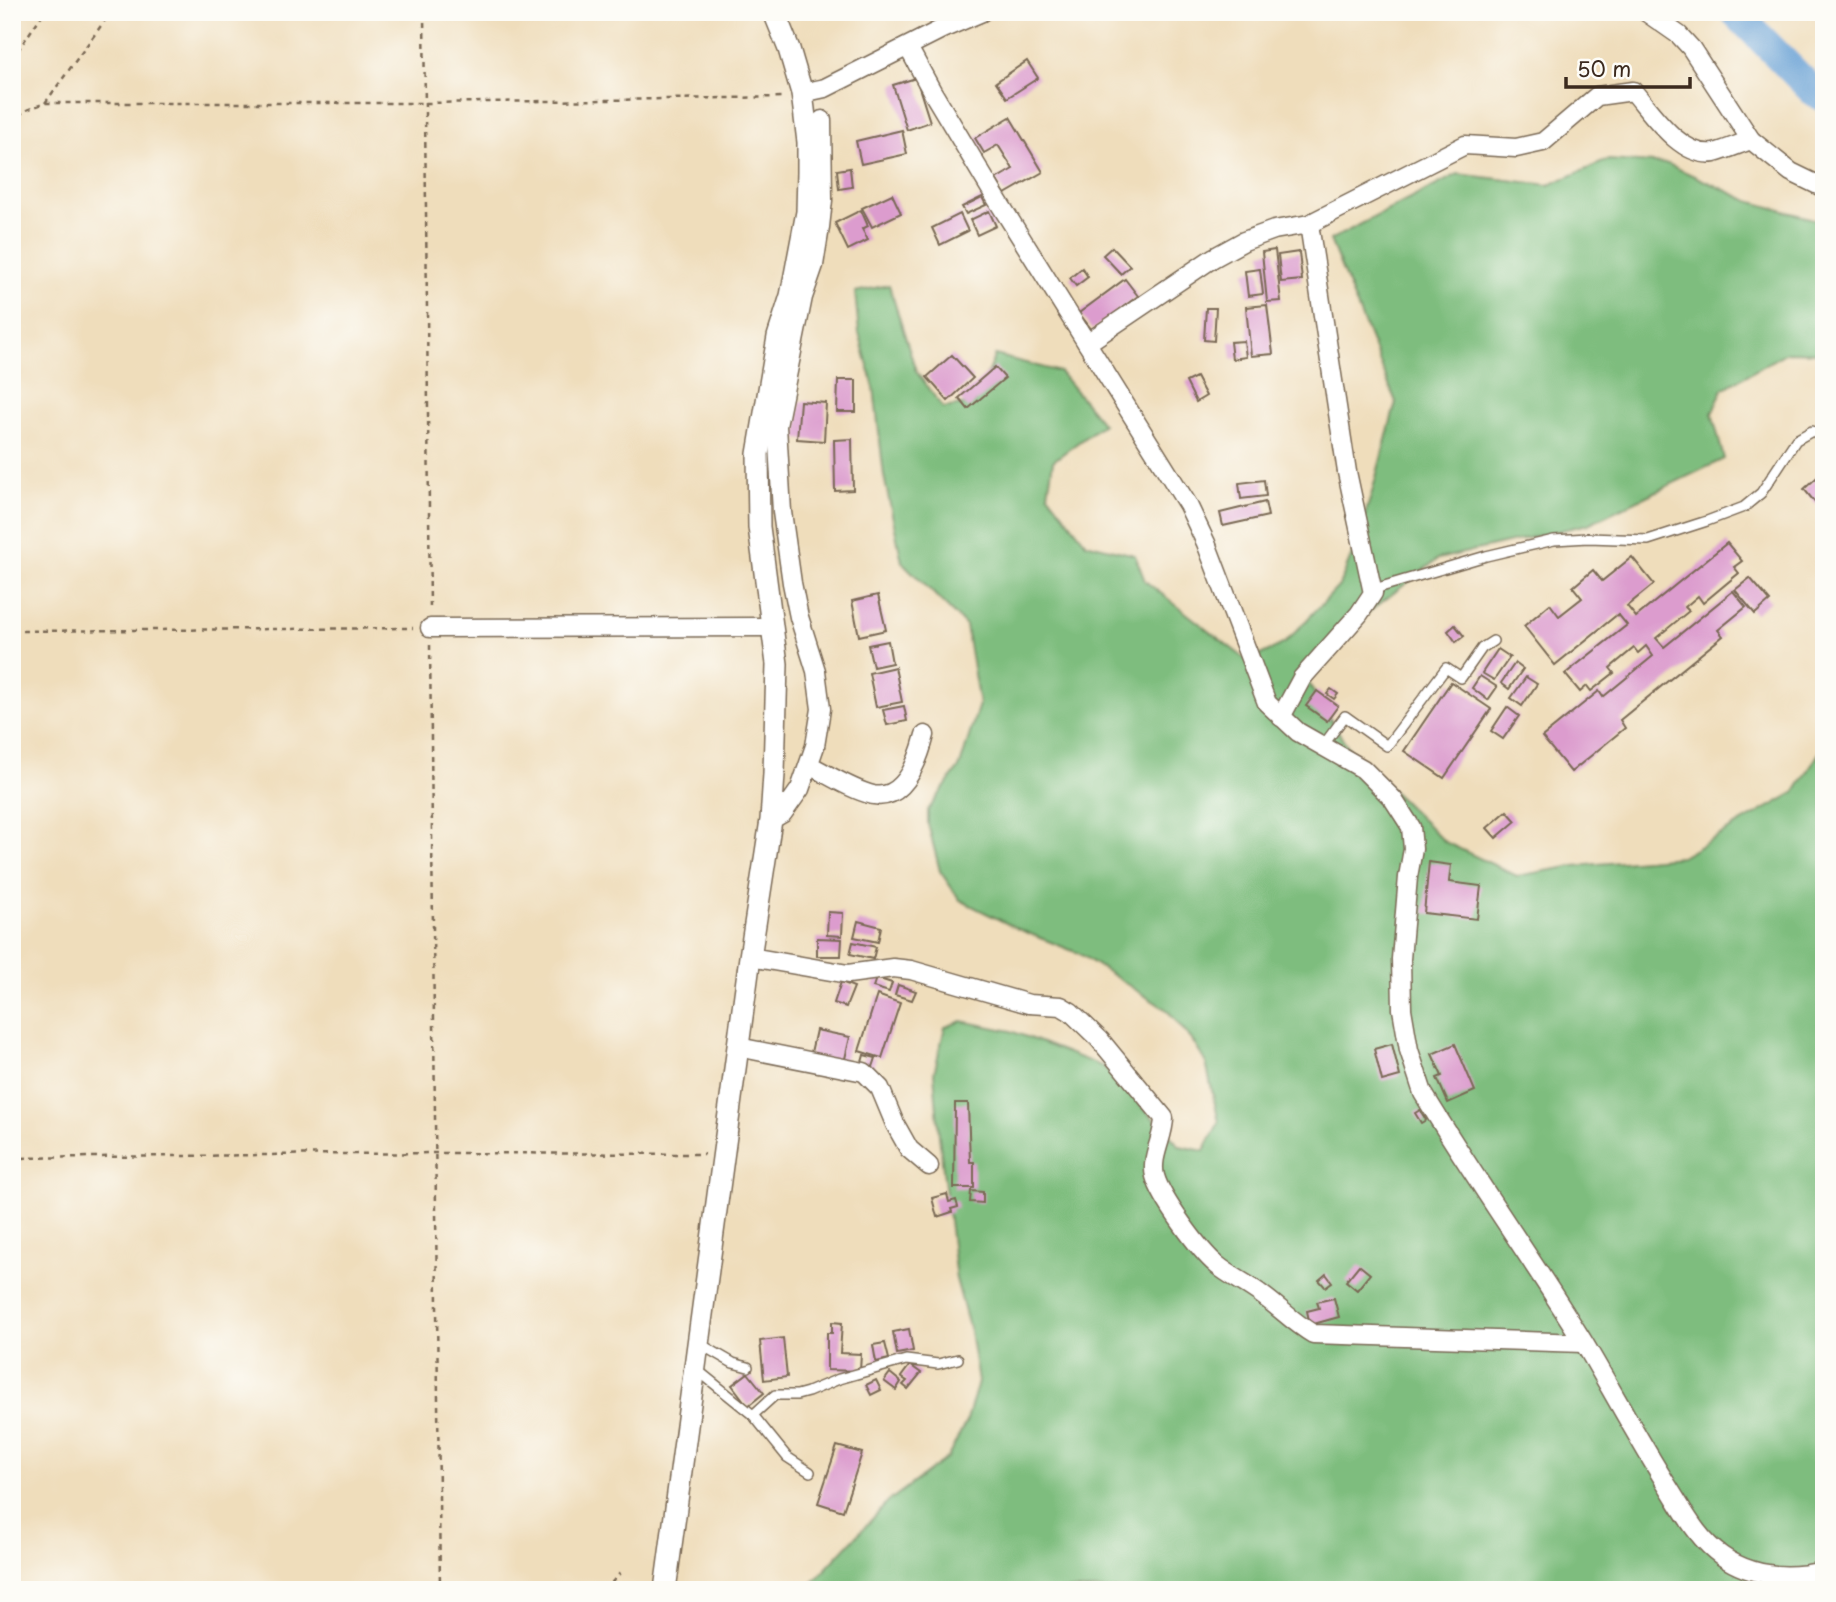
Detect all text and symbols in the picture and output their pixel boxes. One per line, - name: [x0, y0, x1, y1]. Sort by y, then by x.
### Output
- scale bar: [1566, 46, 1691, 90]
- text: 50 m: [1577, 52, 1631, 84]

